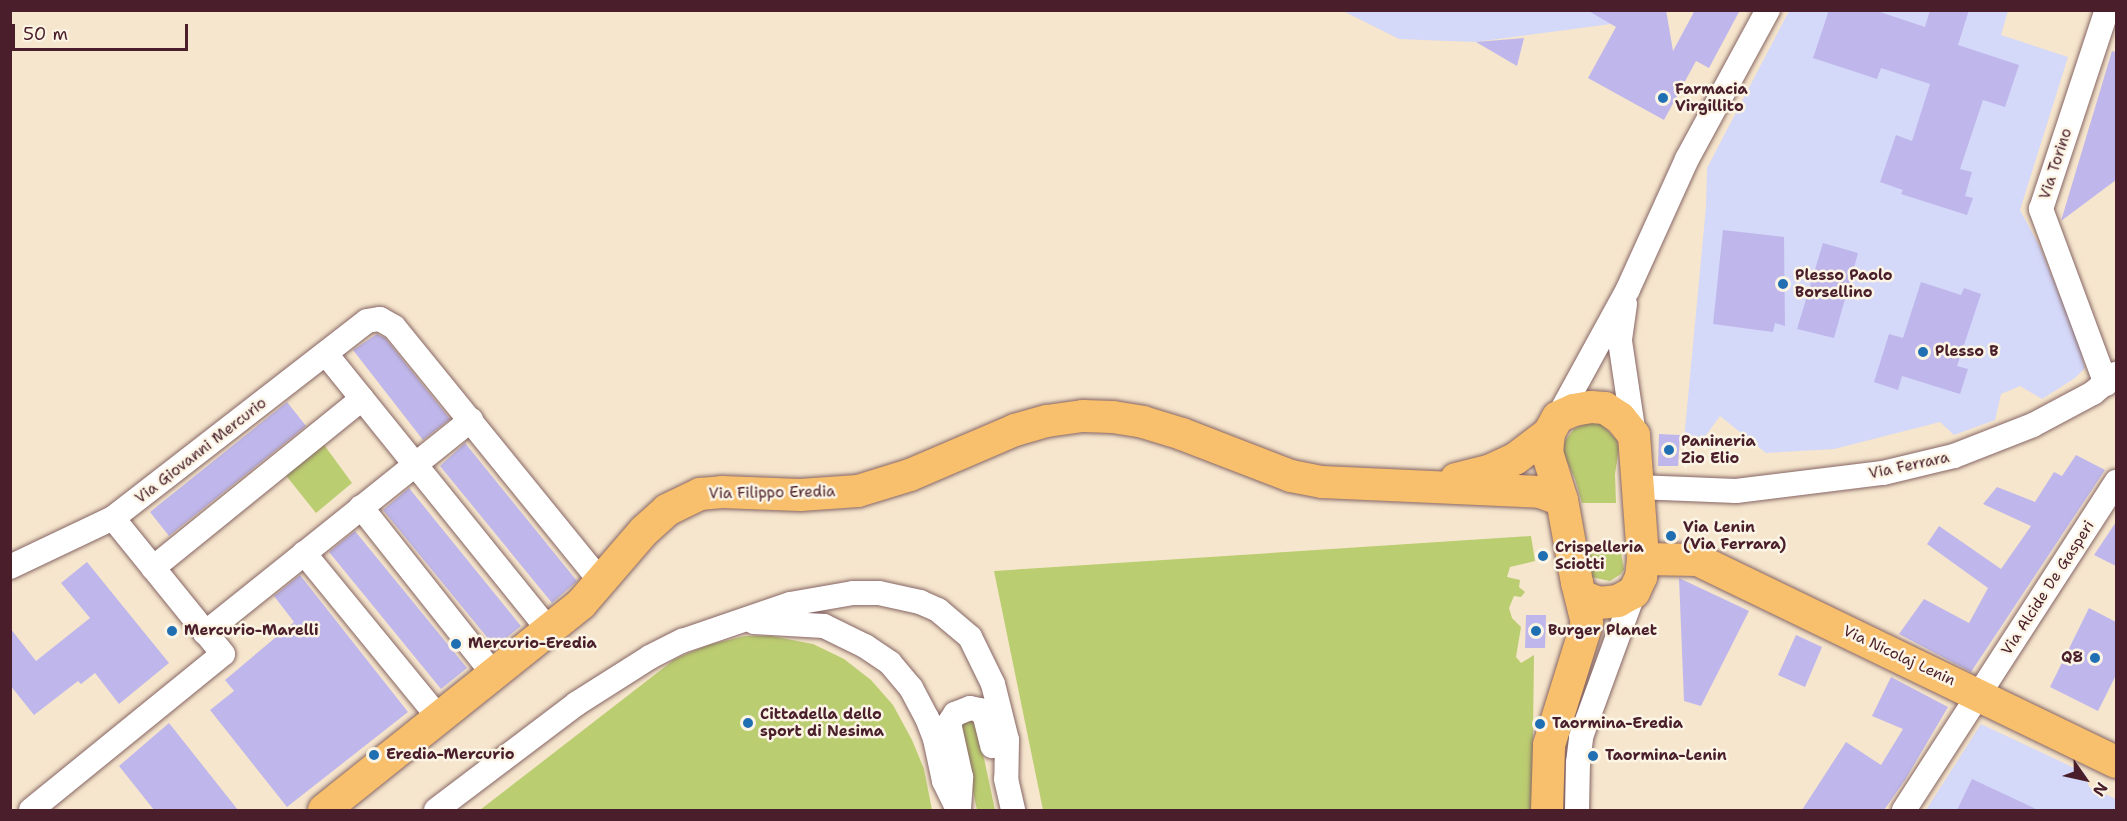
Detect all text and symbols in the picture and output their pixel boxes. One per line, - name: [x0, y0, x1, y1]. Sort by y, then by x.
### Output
- scale bar: [15, 12, 190, 50]
- text: 50 m: [23, 22, 68, 46]
- place label: Farmacia Virgillito: [1675, 80, 1748, 115]
- marker: Farmacia Virgillito: [1656, 91, 1670, 105]
- street label: Via Torino: [2036, 126, 2076, 202]
- place label: Plesso Paolo Borsellino: [1795, 266, 1893, 301]
- marker: Plesso Paolo Borsellino: [1776, 277, 1790, 291]
- place label: Plesso B: [1935, 343, 1999, 361]
- marker: Plesso B: [1916, 345, 1930, 359]
- street label: Via Giovanni Mercurio: [132, 394, 270, 508]
- place label: Panineria Zio Elio: [1681, 432, 1756, 467]
- marker: Panineria Zio Elio: [1662, 443, 1676, 457]
- street label: Via Ferrara: [1867, 449, 1951, 483]
- street label: Via Filippo Eredia: [708, 483, 836, 503]
- street label: Via Alcide De Gasperi: [1998, 517, 2098, 659]
- place label: Via Lenin (Via Ferrara): [1683, 518, 1786, 553]
- marker: Via Lenin (Via Ferrara): [1664, 529, 1678, 543]
- place label: Crispelleria Sciotti: [1555, 538, 1644, 573]
- marker: Crispelleria Sciotti: [1536, 549, 1550, 563]
- place label: Mercurio-Marelli: [184, 622, 318, 640]
- place label: Burger Planet: [1548, 622, 1657, 640]
- street label: Via Nicolaj Lenin: [1840, 622, 1958, 690]
- marker: Mercurio-Marelli: [165, 624, 179, 638]
- marker: Burger Planet: [1529, 624, 1543, 638]
- place label: Mercurio-Eredia: [468, 635, 597, 653]
- marker: Mercurio-Eredia: [449, 637, 463, 651]
- place label: Q8: [2061, 649, 2083, 667]
- marker: Q8: [2088, 651, 2102, 665]
- place label: Cittadella dello sport di Nesima: [760, 705, 884, 740]
- place label: Taormina-Eredia: [1552, 715, 1683, 733]
- marker: Cittadella dello sport di Nesima: [741, 716, 755, 730]
- marker: Taormina-Eredia: [1533, 717, 1547, 731]
- place label: Eredia-Mercurio: [386, 746, 514, 764]
- place label: Taormina-Lenin: [1605, 747, 1727, 765]
- marker: Eredia-Mercurio: [367, 748, 381, 762]
- marker: Taormina-Lenin: [1586, 749, 1600, 763]
- north arrow: [2055, 749, 2115, 809]
- text: N: [2088, 778, 2113, 800]

